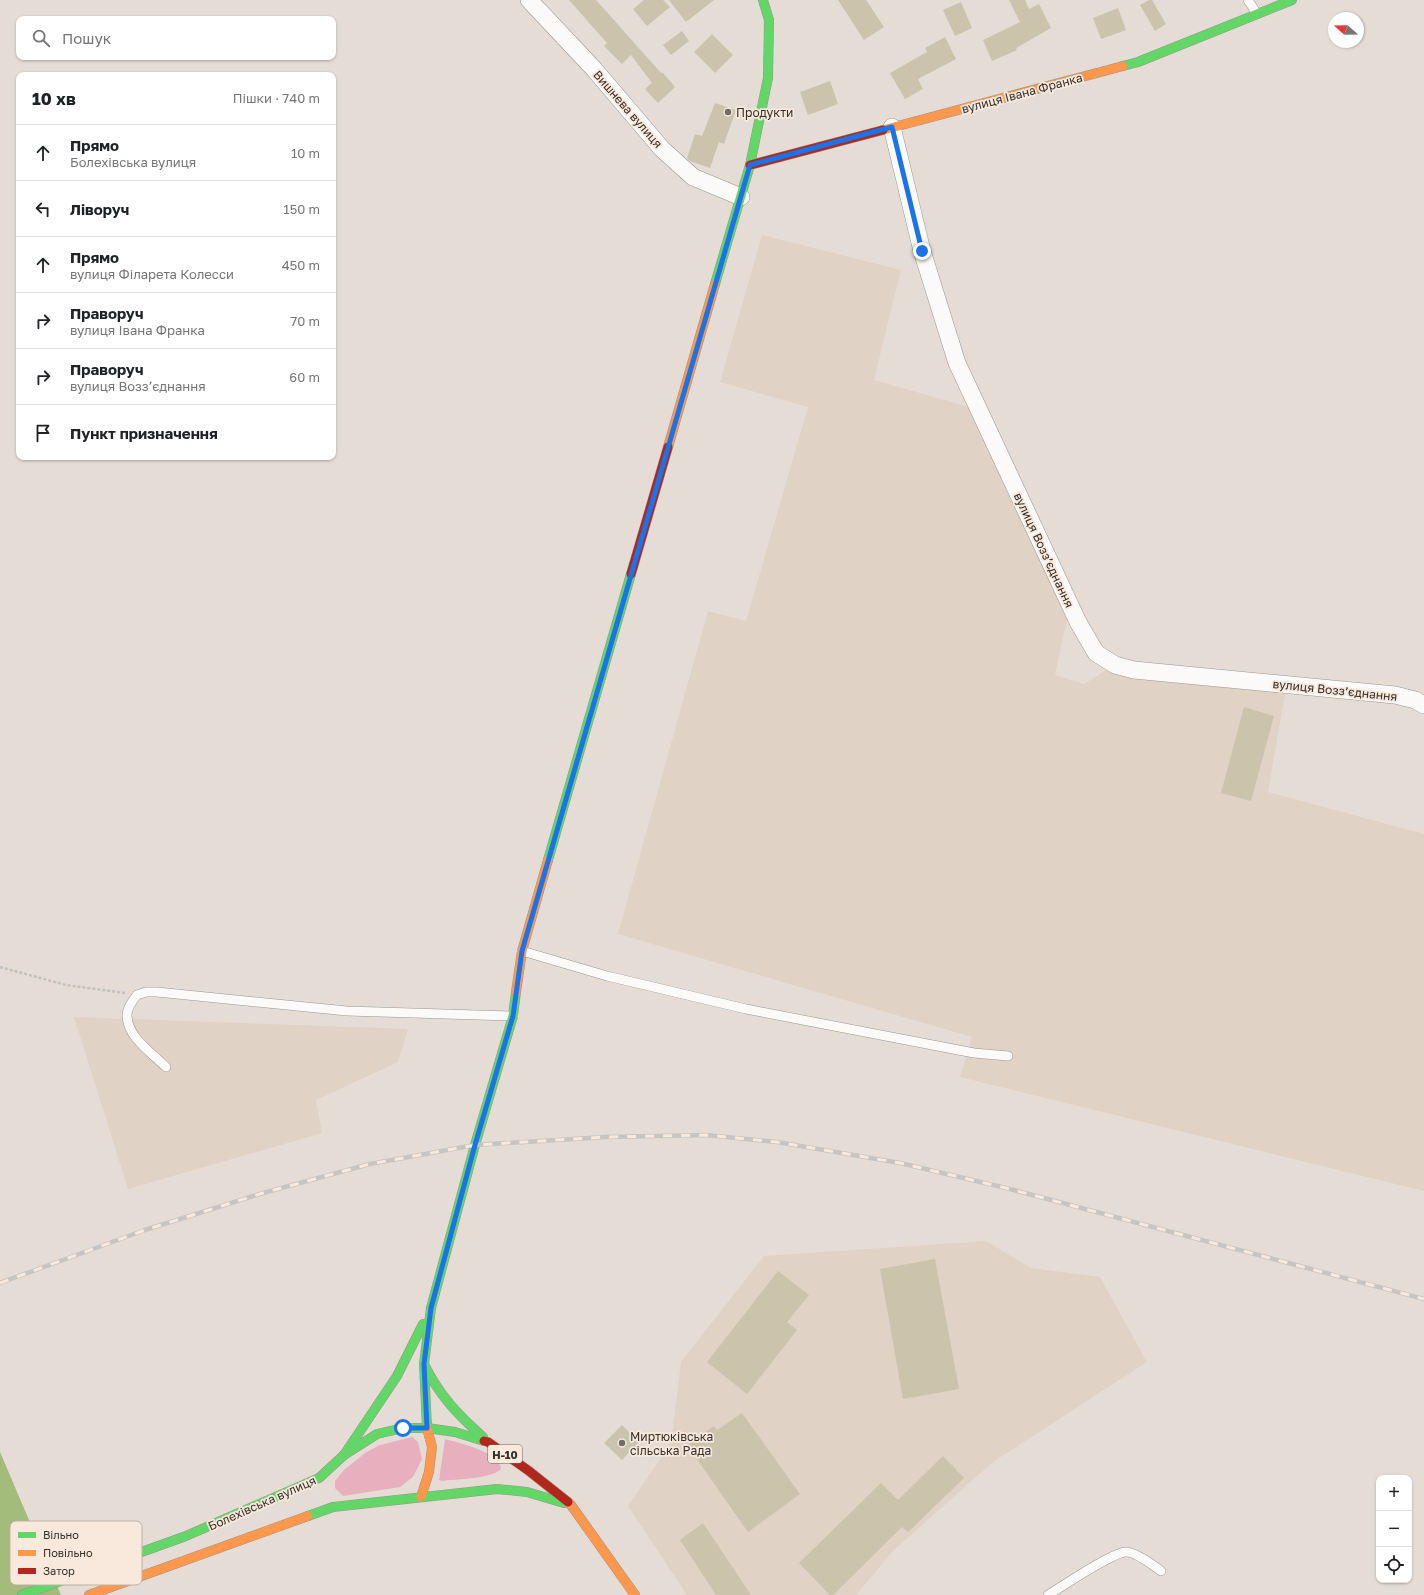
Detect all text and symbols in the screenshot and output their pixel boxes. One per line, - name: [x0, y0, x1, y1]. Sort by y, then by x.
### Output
- north arrow: [1328, 12, 1364, 48]
- search box: [16, 16, 336, 60]
- icon: search: [30, 27, 52, 49]
- text: Пошук: [62, 29, 111, 47]
- street label: Вишнева вулиця: [590, 67, 666, 151]
- street label: вулиця Івана Франка: [960, 70, 1084, 116]
- text: 10 хв: [32, 88, 76, 109]
- text: Пішки · 740 m: [233, 90, 320, 106]
- place label: Продукти: [736, 105, 793, 120]
- marker: Продукти: [723, 107, 733, 117]
- text: Прямо: [70, 136, 119, 154]
- icon: ahead: [32, 142, 54, 164]
- text: 10 m: [291, 145, 320, 161]
- text: Болехівська вулиця: [70, 154, 196, 170]
- icon: left: [32, 198, 54, 220]
- text: Ліворуч: [70, 200, 129, 218]
- text: 150 m: [283, 201, 320, 217]
- route end: [913, 242, 931, 260]
- text: Прямо: [70, 248, 119, 266]
- icon: ahead: [32, 254, 54, 276]
- text: 450 m: [282, 257, 320, 273]
- text: вулиця Філарета Колесси: [70, 266, 234, 282]
- text: Праворуч: [70, 304, 144, 322]
- icon: right: [32, 310, 54, 332]
- text: 70 m: [290, 313, 320, 329]
- text: вулиця Івана Франка: [70, 322, 205, 338]
- text: Праворуч: [70, 360, 144, 378]
- icon: right: [32, 366, 54, 388]
- text: 60 m: [289, 369, 320, 385]
- text: вулиця Воззʼєднання: [70, 378, 206, 394]
- icon: arrive: [32, 422, 54, 444]
- text: Пункт призначення: [70, 424, 218, 442]
- street label: вулиця Воззʼєднання: [1011, 490, 1077, 610]
- street label: вулиця Воззʼєднання: [1272, 676, 1398, 704]
- route start: [394, 1419, 412, 1437]
- place label: Миртюківська сільська Рада: [630, 1429, 713, 1458]
- marker: Миртюківська сільська Рада: [617, 1438, 627, 1448]
- road number: Н-10: [488, 1445, 522, 1463]
- street label: Болехівська вулиця: [206, 1472, 318, 1534]
- map controls: [1376, 1475, 1412, 1583]
- button: +: [1376, 1475, 1412, 1511]
- button: −: [1376, 1511, 1412, 1547]
- legend: [10, 1521, 142, 1585]
- text: Вільно: [43, 1528, 79, 1541]
- text: Повільно: [43, 1546, 93, 1559]
- button: locate: [1376, 1547, 1412, 1583]
- text: Затор: [43, 1564, 75, 1577]

